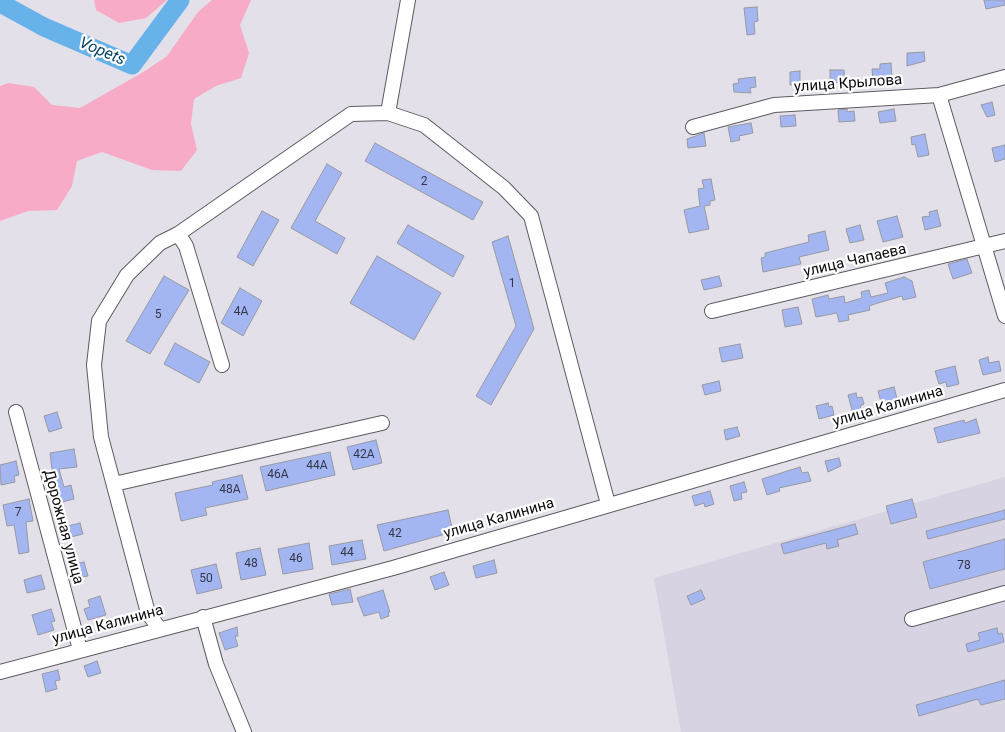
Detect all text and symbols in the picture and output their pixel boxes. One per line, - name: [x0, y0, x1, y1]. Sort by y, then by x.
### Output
- water label: Vopets: [76, 34, 128, 70]
- street label: улица Крылова: [793, 71, 903, 97]
- house number: 2: [421, 175, 427, 189]
- street label: улица Чапаева: [802, 240, 908, 282]
- house number: 1: [509, 277, 515, 291]
- house number: 4А: [234, 305, 248, 319]
- house number: 5: [155, 308, 161, 322]
- street label: улица Калинина: [831, 383, 945, 431]
- house number: 42А: [353, 448, 375, 462]
- house number: 44А: [306, 459, 328, 473]
- street label: Дорожная улица: [39, 468, 87, 586]
- house number: 46А: [267, 468, 289, 482]
- house number: 48А: [219, 483, 241, 497]
- street label: улица Калинина: [442, 495, 556, 543]
- house number: 7: [15, 506, 21, 520]
- house number: 42: [388, 527, 402, 541]
- house number: 44: [340, 546, 354, 560]
- house number: 46: [289, 552, 303, 566]
- house number: 48: [244, 557, 258, 571]
- house number: 78: [957, 559, 971, 573]
- house number: 50: [199, 572, 213, 586]
- street label: улица Калинина: [51, 602, 165, 648]

